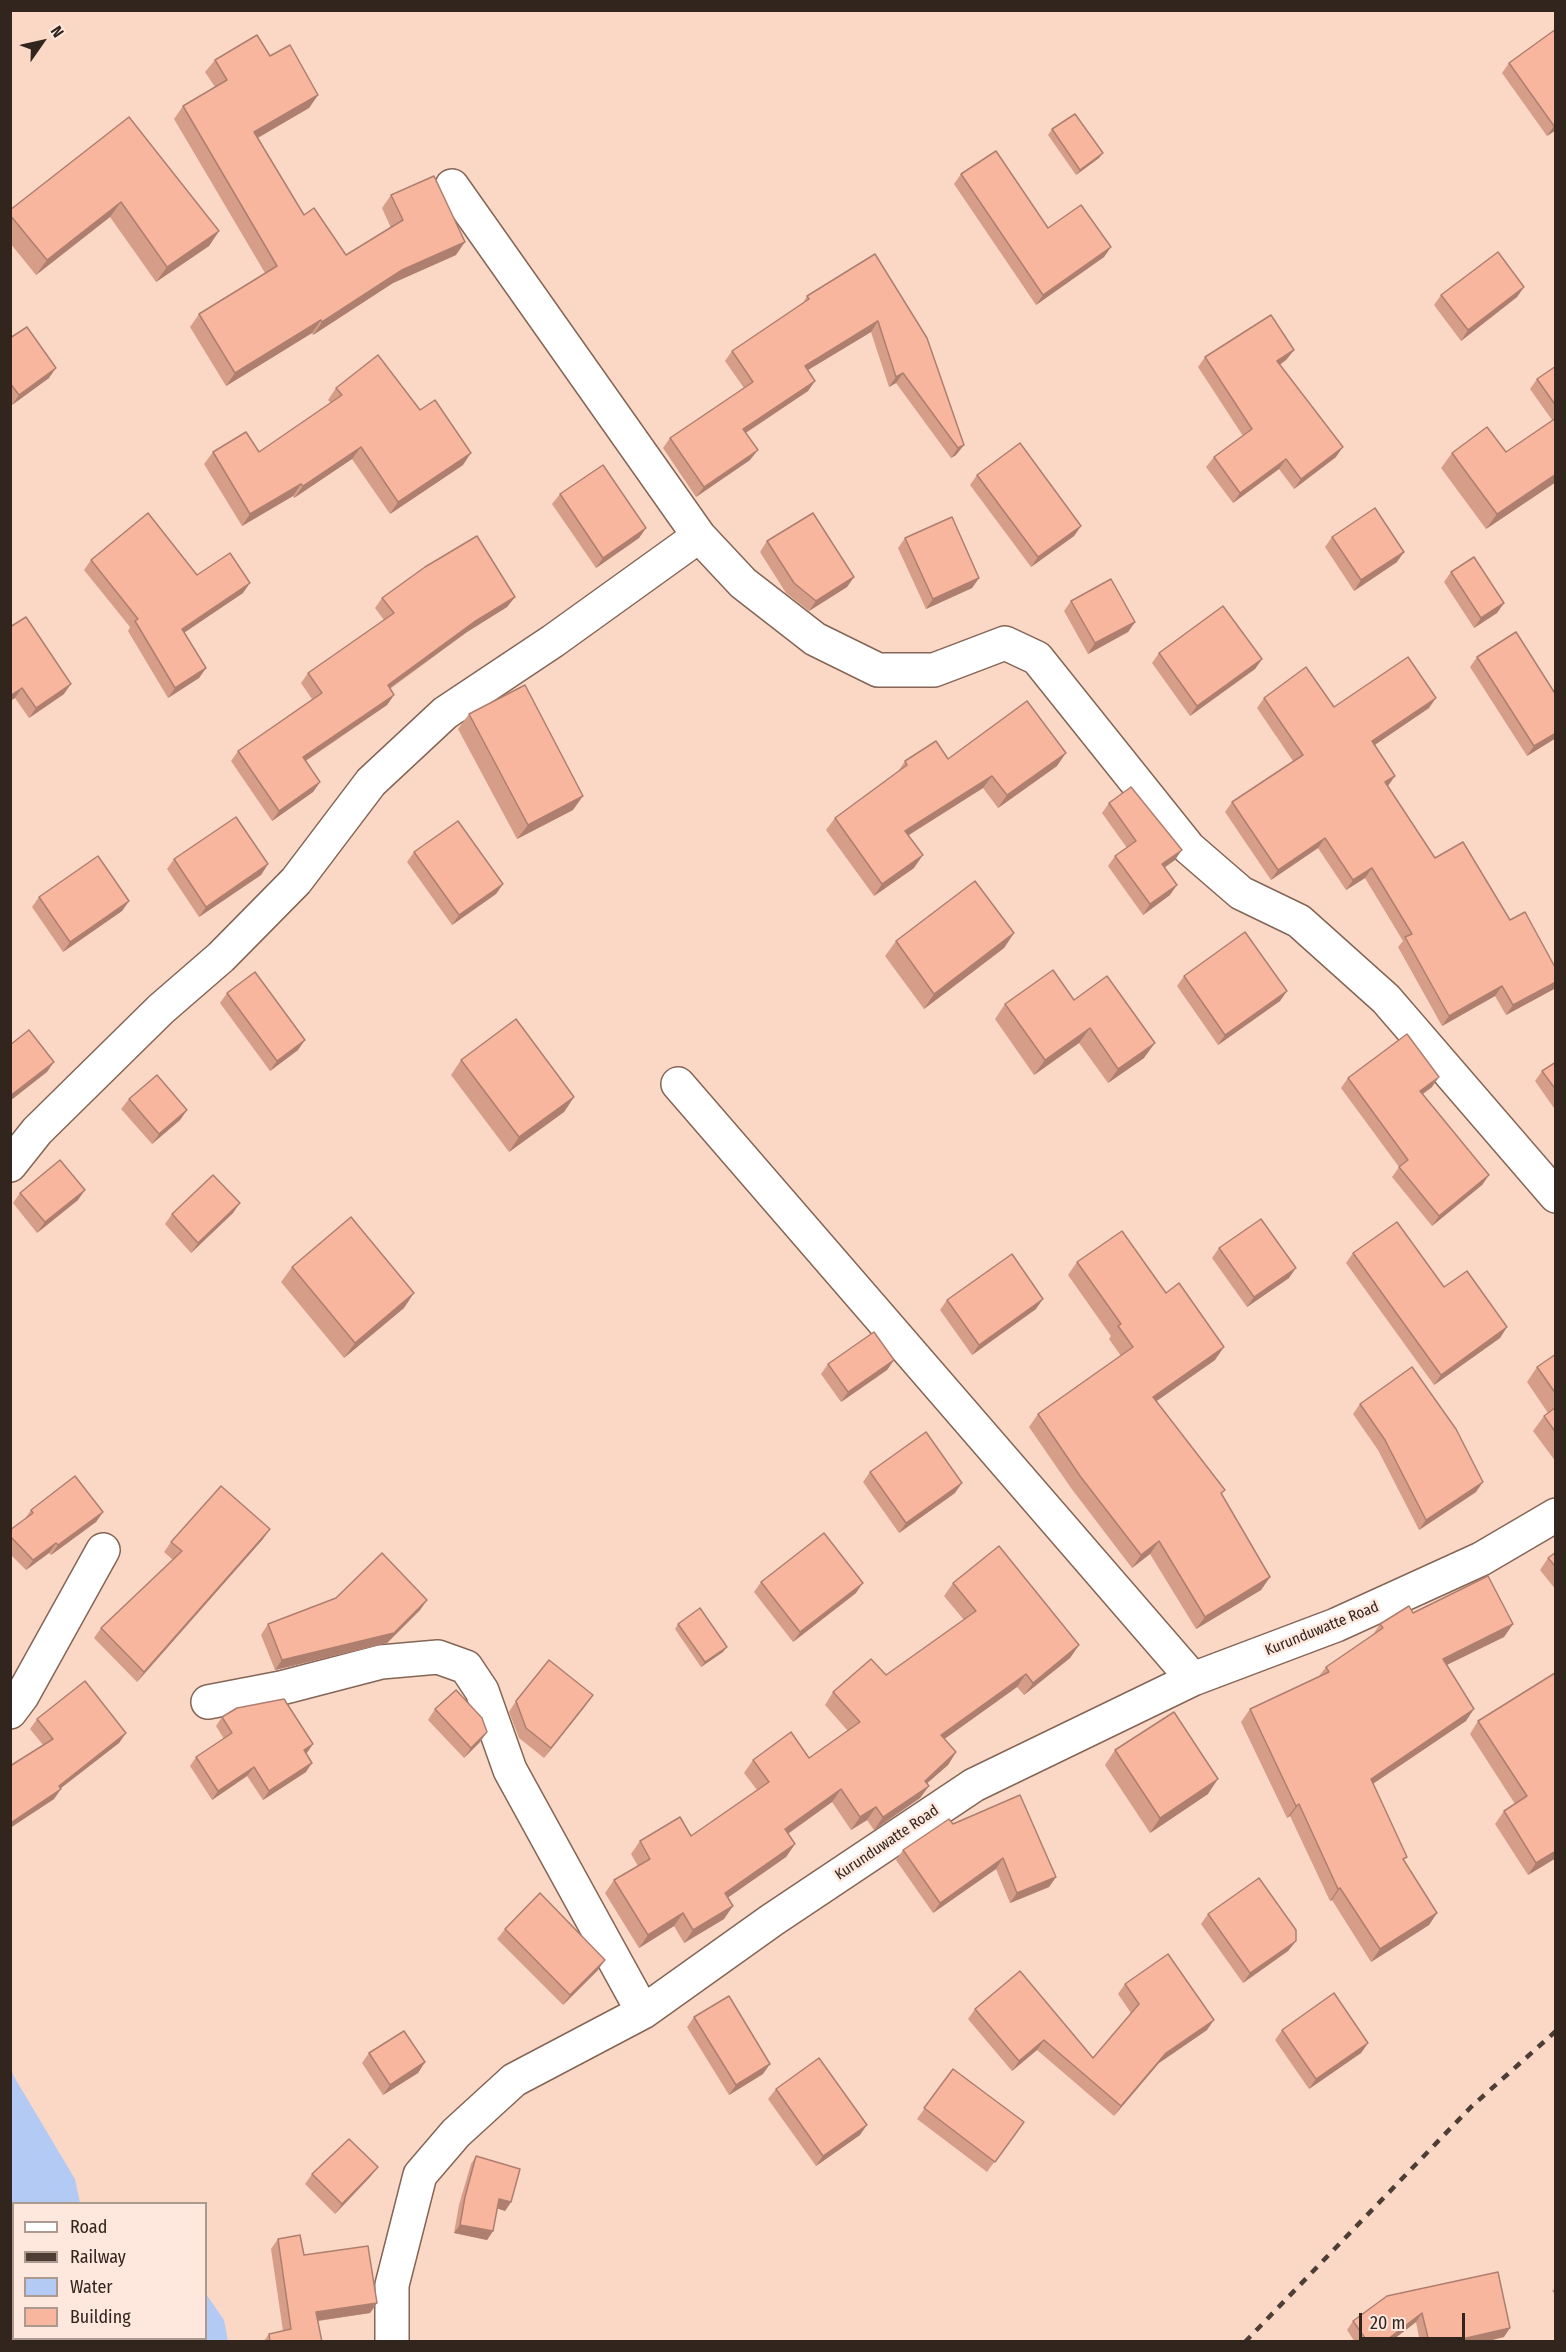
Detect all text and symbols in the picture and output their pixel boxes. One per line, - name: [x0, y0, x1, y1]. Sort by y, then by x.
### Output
- north arrow: [12, 12, 72, 72]
- text: N: [47, 22, 68, 41]
- street label: Kurunduwatte Road: [1262, 1598, 1382, 1660]
- street label: Kurunduwatte Road: [832, 1802, 942, 1884]
- legend: [12, 2202, 207, 2340]
- text: Road: [70, 2216, 107, 2238]
- text: Railway: [70, 2246, 126, 2268]
- text: Water: [70, 2276, 113, 2298]
- scale bar: [1362, 2301, 1468, 2339]
- text: Building: [70, 2306, 131, 2328]
- text: 20 m: [1370, 2312, 1405, 2334]

